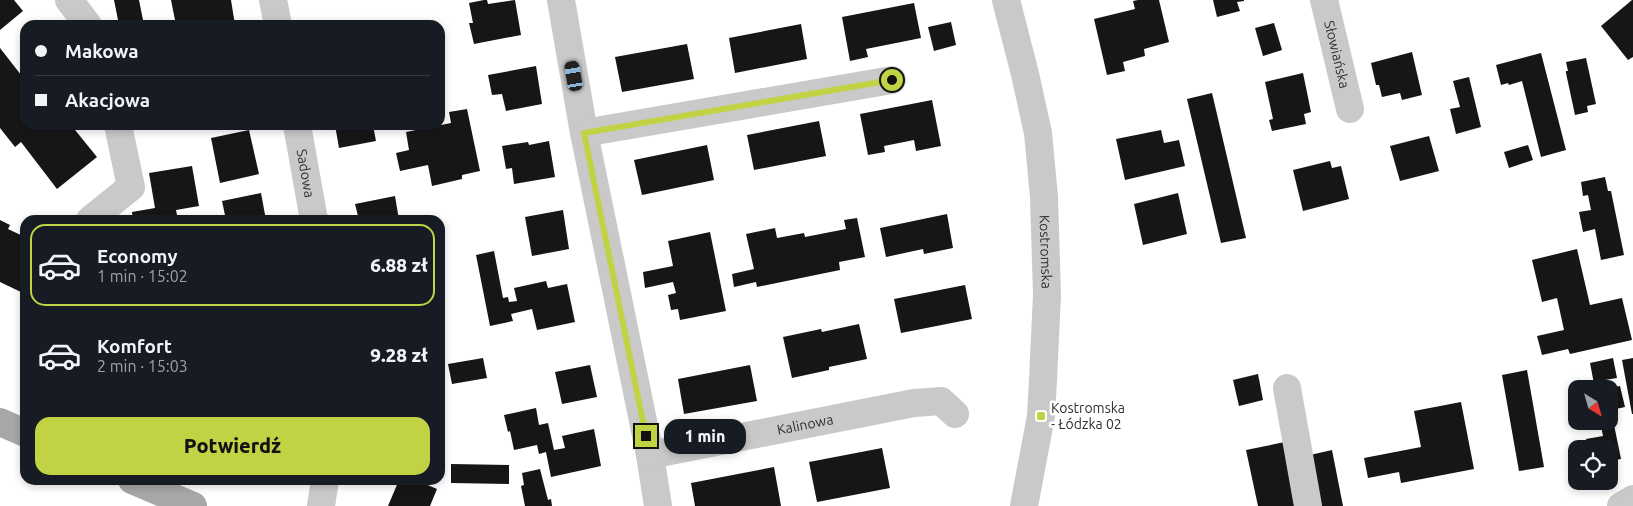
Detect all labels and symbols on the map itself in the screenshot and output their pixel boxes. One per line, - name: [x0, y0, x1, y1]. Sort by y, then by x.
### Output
- street label: Słowiańska: [1321, 19, 1353, 90]
- car: [564, 60, 583, 92]
- route start: [881, 69, 903, 91]
- street label: Sadowa: [293, 148, 318, 199]
- street label: Kostromska: [1037, 215, 1055, 289]
- north arrow: [1568, 380, 1618, 430]
- place label: Kostromska - Łódzka 02: [1051, 400, 1125, 432]
- marker: Kostromska - Łódzka 02: [1035, 410, 1047, 422]
- street label: Kalinowa: [775, 411, 835, 438]
- callout: 1 min: [664, 418, 746, 454]
- route end: [635, 425, 657, 447]

